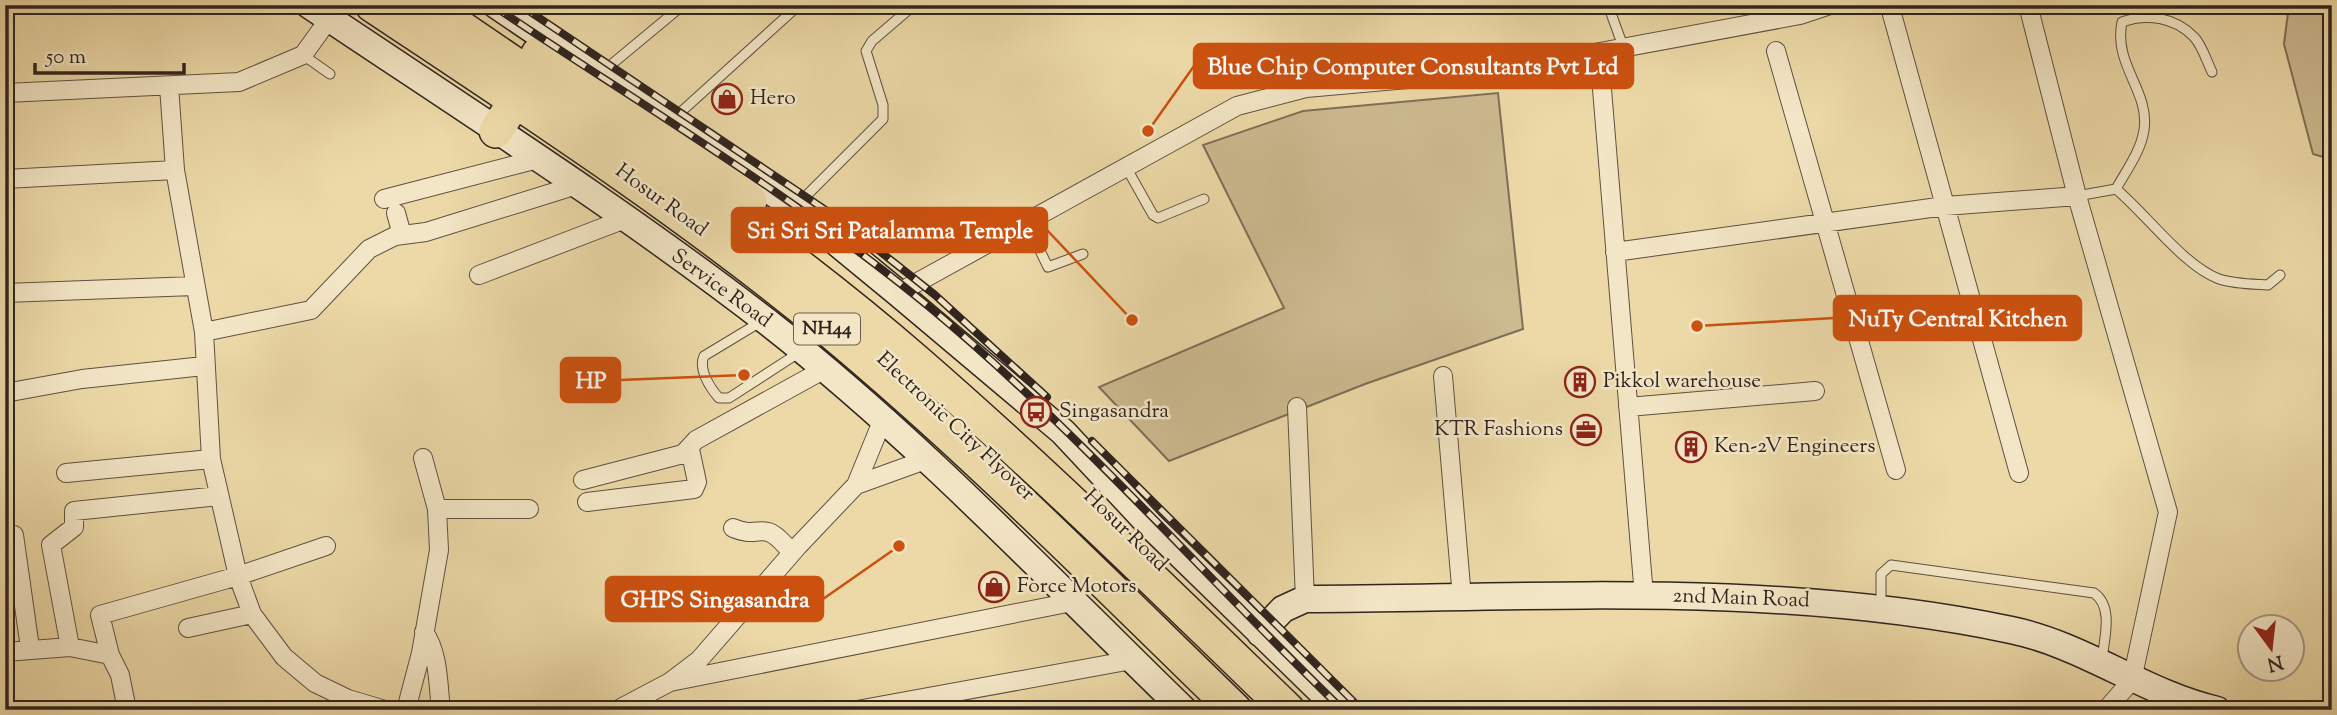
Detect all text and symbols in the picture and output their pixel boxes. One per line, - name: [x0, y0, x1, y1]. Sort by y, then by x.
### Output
- scale bar: [35, 32, 184, 76]
- text: 50 m: [45, 43, 86, 73]
- callout: Blue Chip Computer Consultants Pvt Ltd: [1194, 44, 1633, 88]
- text: Blue Chip Computer Consultants Pvt Ltd: [1207, 52, 1619, 85]
- shop icon: Hero: [710, 82, 744, 116]
- place label: Hero: [750, 84, 796, 114]
- street label: Hosur Road: [608, 157, 714, 245]
- callout: Sri Sri Sri Patalamma Temple: [732, 208, 1047, 252]
- text: Sri Sri Sri Patalamma Temple: [747, 216, 1034, 249]
- street label: Service Road: [664, 242, 778, 336]
- callout: NuTy Central Kitchen: [1834, 296, 2081, 340]
- text: NuTy Central Kitchen: [1848, 304, 2068, 337]
- road number: NH44: [794, 314, 860, 344]
- street label: Electronic City Flyover: [869, 345, 1041, 509]
- callout: HP: [561, 358, 620, 402]
- building icon: Pikkol warehouse: [1563, 365, 1597, 399]
- text: HP: [575, 366, 607, 399]
- place label: Pikkol warehouse: [1603, 367, 1761, 397]
- bus stop icon: Singasandra: [1019, 395, 1053, 429]
- place label: Singasandra: [1059, 397, 1169, 427]
- office icon: KTR Fashions: [1569, 413, 1603, 447]
- place label: KTR Fashions: [1434, 415, 1563, 445]
- building icon: Ken-2V Engineers: [1674, 430, 1708, 464]
- place label: Ken-2V Engineers: [1714, 432, 1876, 462]
- street label: Hosur Road: [1076, 483, 1174, 579]
- shop icon: Force Motors: [977, 570, 1011, 604]
- place label: Force Motors: [1017, 572, 1137, 602]
- callout: GHPS Singasandra: [606, 577, 823, 621]
- street label: 2nd Main Road: [1672, 582, 1810, 616]
- text: GHPS Singasandra: [620, 585, 810, 618]
- north arrow: [2236, 614, 2306, 684]
- text: N: [2264, 647, 2286, 677]

